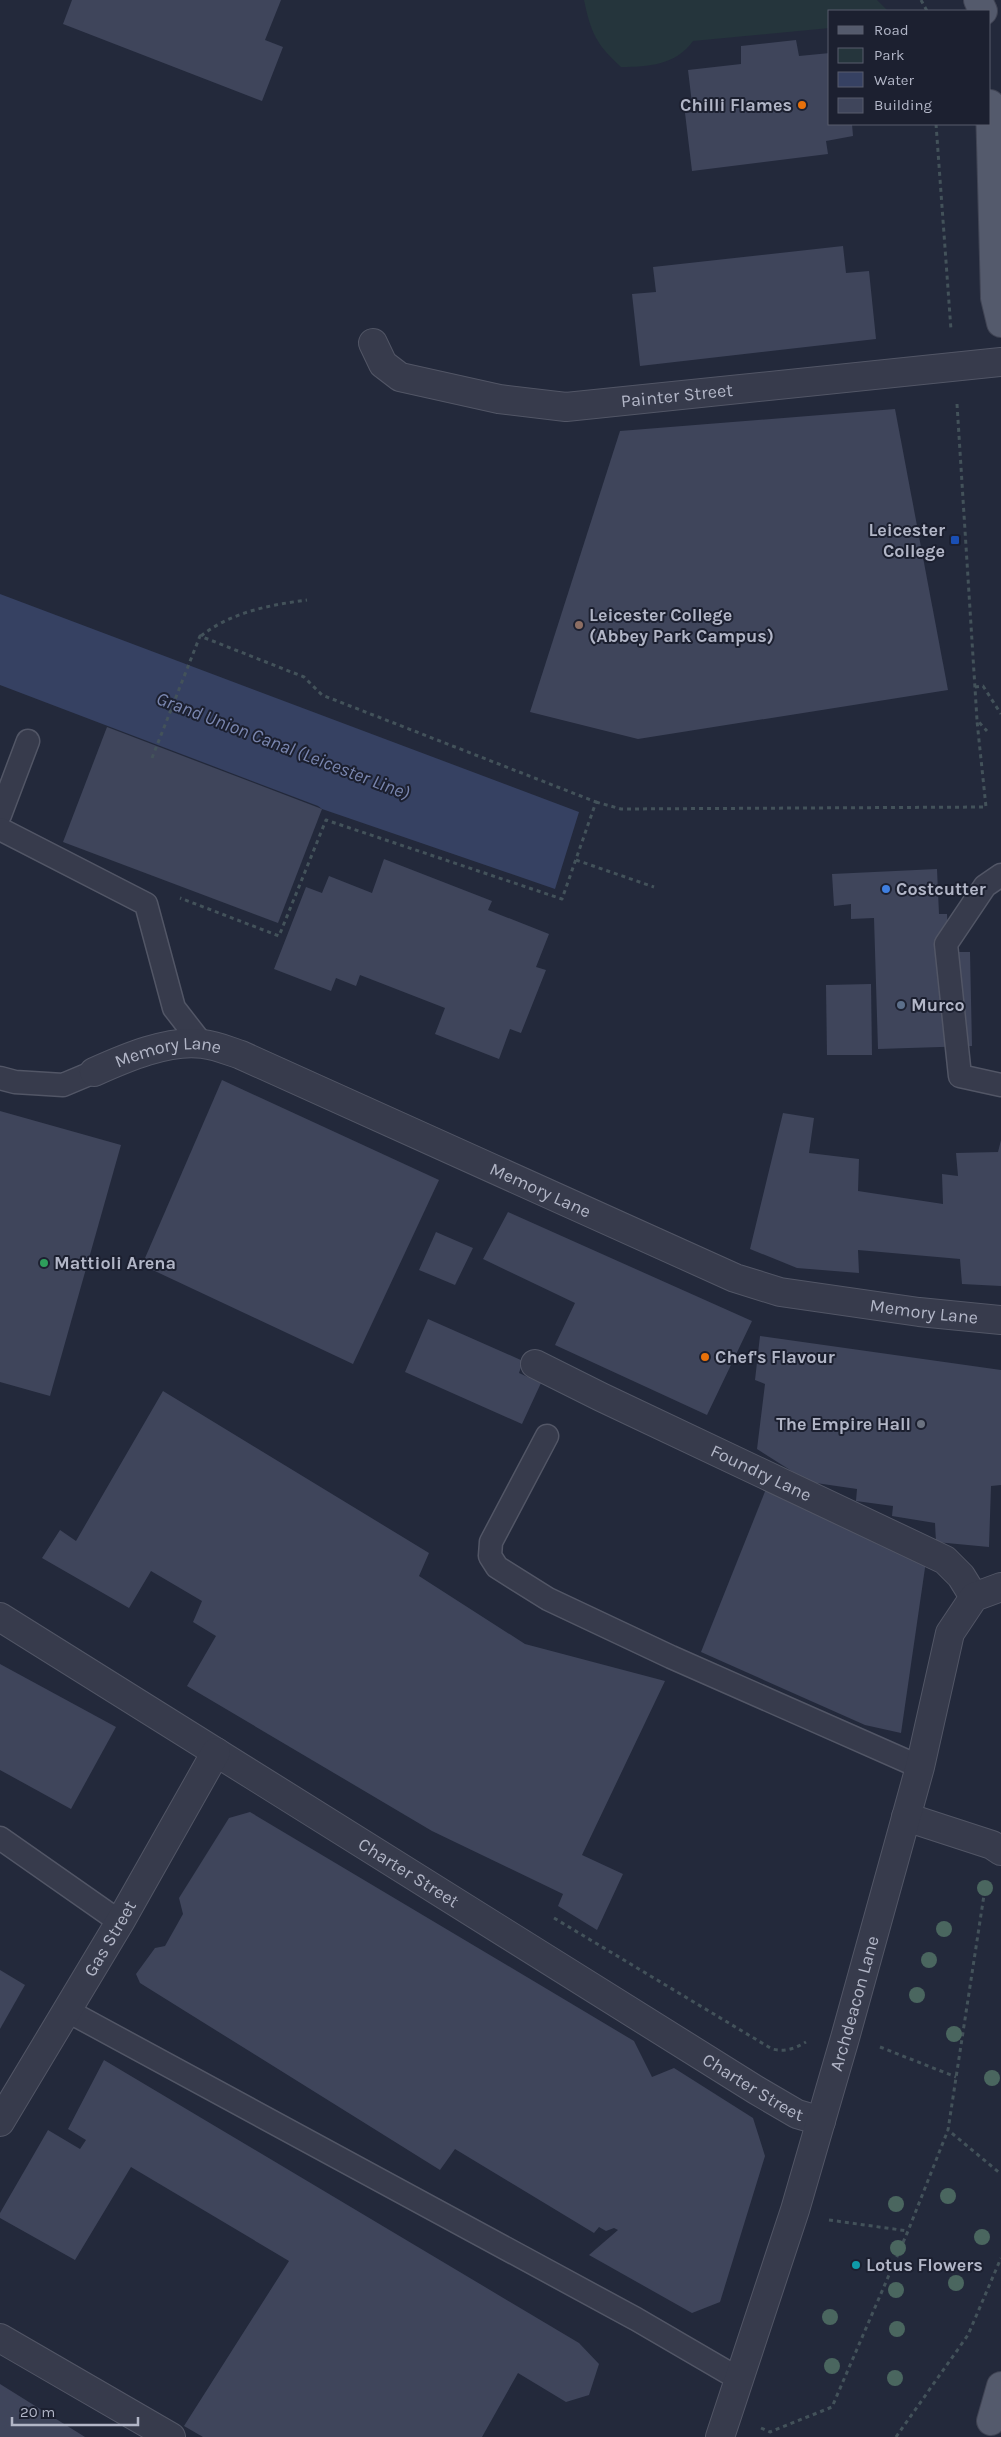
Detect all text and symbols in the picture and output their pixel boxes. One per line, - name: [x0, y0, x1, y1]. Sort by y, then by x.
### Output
- legend: [828, 10, 991, 125]
- text: Road: [874, 21, 909, 39]
- text: Park: [874, 46, 904, 64]
- text: Water: [874, 71, 915, 89]
- place label: Chilli Flames: [680, 94, 792, 116]
- text: Building: [874, 96, 932, 114]
- marker: Chilli Flames: [796, 99, 808, 111]
- street label: Painter Street: [620, 379, 734, 412]
- place label: Leicester College: [868, 519, 945, 562]
- marker: Leicester College: [949, 534, 961, 546]
- place label: Leicester College (Abbey Park Campus): [589, 604, 774, 647]
- marker: Leicester College (Abbey Park Campus): [573, 619, 585, 631]
- water label: Grand Union Canal (Leicester Line): [153, 687, 413, 805]
- place label: Costcutter: [896, 878, 986, 900]
- marker: Costcutter: [880, 883, 892, 895]
- place label: Murco: [911, 994, 965, 1016]
- marker: Murco: [895, 999, 907, 1011]
- street label: Memory Lane: [111, 1032, 224, 1073]
- street label: Memory Lane: [486, 1158, 594, 1223]
- place label: Mattioli Arena: [54, 1252, 176, 1274]
- marker: Mattioli Arena: [38, 1257, 50, 1269]
- street label: Memory Lane: [868, 1294, 979, 1329]
- place label: Chef's Flavour: [715, 1346, 835, 1368]
- marker: Chef's Flavour: [699, 1351, 711, 1363]
- place label: The Empire Hall: [776, 1413, 911, 1435]
- marker: The Empire Hall: [915, 1418, 927, 1430]
- street label: Foundry Lane: [707, 1440, 815, 1506]
- street label: Charter Street: [354, 1833, 463, 1913]
- street label: Gas Street: [79, 1896, 141, 1980]
- street label: Archdeacon Lane: [825, 1933, 884, 2074]
- street label: Charter Street: [698, 2048, 806, 2126]
- place label: Lotus Flowers: [866, 2254, 983, 2276]
- marker: Lotus Flowers: [850, 2259, 862, 2271]
- scale bar: [12, 2394, 139, 2426]
- text: 20 m: [20, 2403, 55, 2421]

